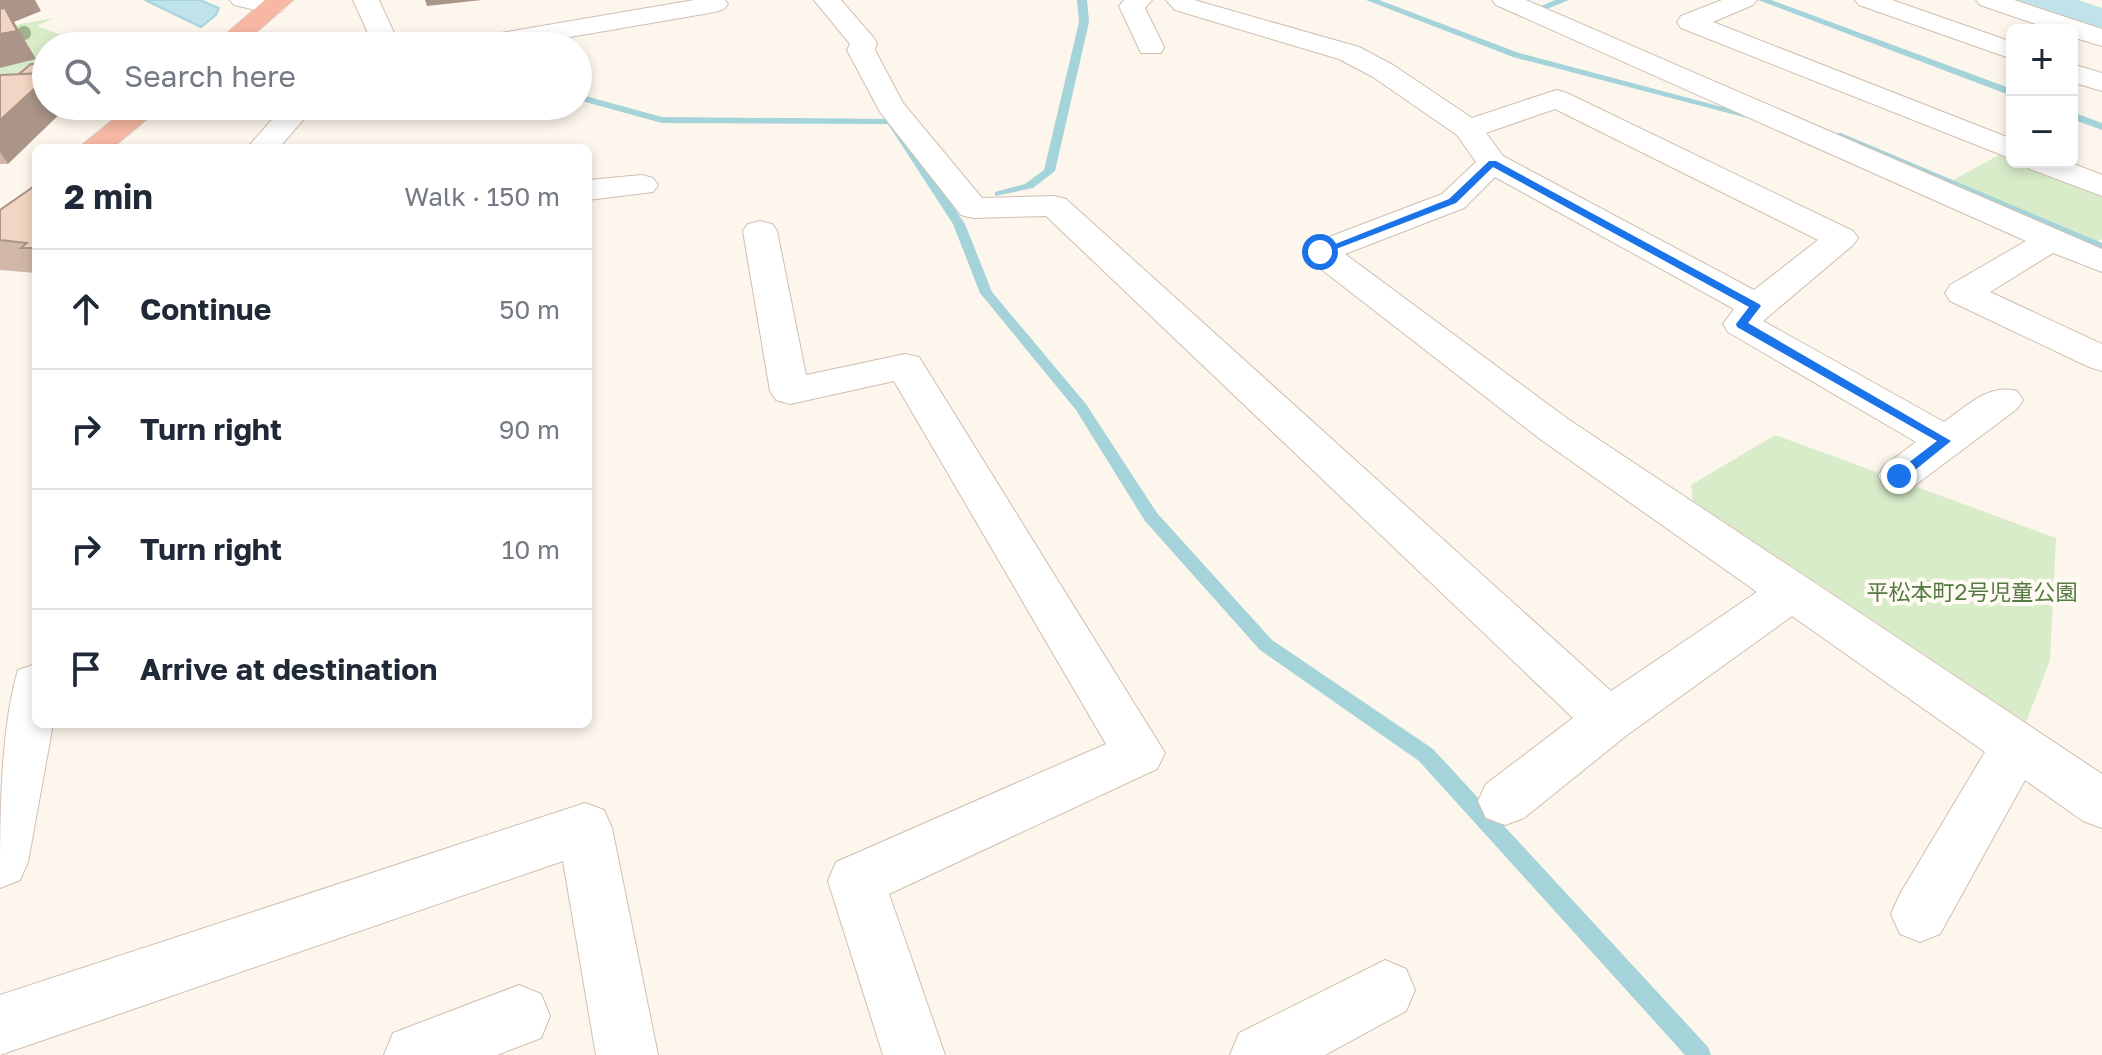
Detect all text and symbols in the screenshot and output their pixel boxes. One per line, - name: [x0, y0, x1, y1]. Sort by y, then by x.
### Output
- map controls: [2006, 24, 2078, 168]
- button: +: [2006, 24, 2078, 96]
- search box: [32, 32, 592, 120]
- icon: search: [60, 54, 104, 98]
- text: Search here: [124, 58, 296, 94]
- button: −: [2006, 96, 2078, 168]
- text: 2 min: [64, 176, 153, 216]
- text: Walk · 150 m: [404, 181, 560, 212]
- route start: [1302, 234, 1338, 270]
- icon: ahead: [64, 287, 108, 331]
- text: Continue: [140, 291, 271, 327]
- text: 50 m: [499, 294, 560, 325]
- icon: right: [64, 407, 108, 451]
- text: Turn right: [140, 411, 282, 447]
- text: 90 m: [499, 414, 560, 445]
- route end: [1881, 458, 1917, 494]
- icon: right: [64, 527, 108, 571]
- text: Turn right: [140, 531, 282, 567]
- text: 10 m: [502, 534, 560, 565]
- park label: 平松本町2号児童公園: [1867, 578, 2077, 605]
- icon: arrive: [64, 647, 108, 691]
- text: Arrive at destination: [140, 651, 437, 687]

